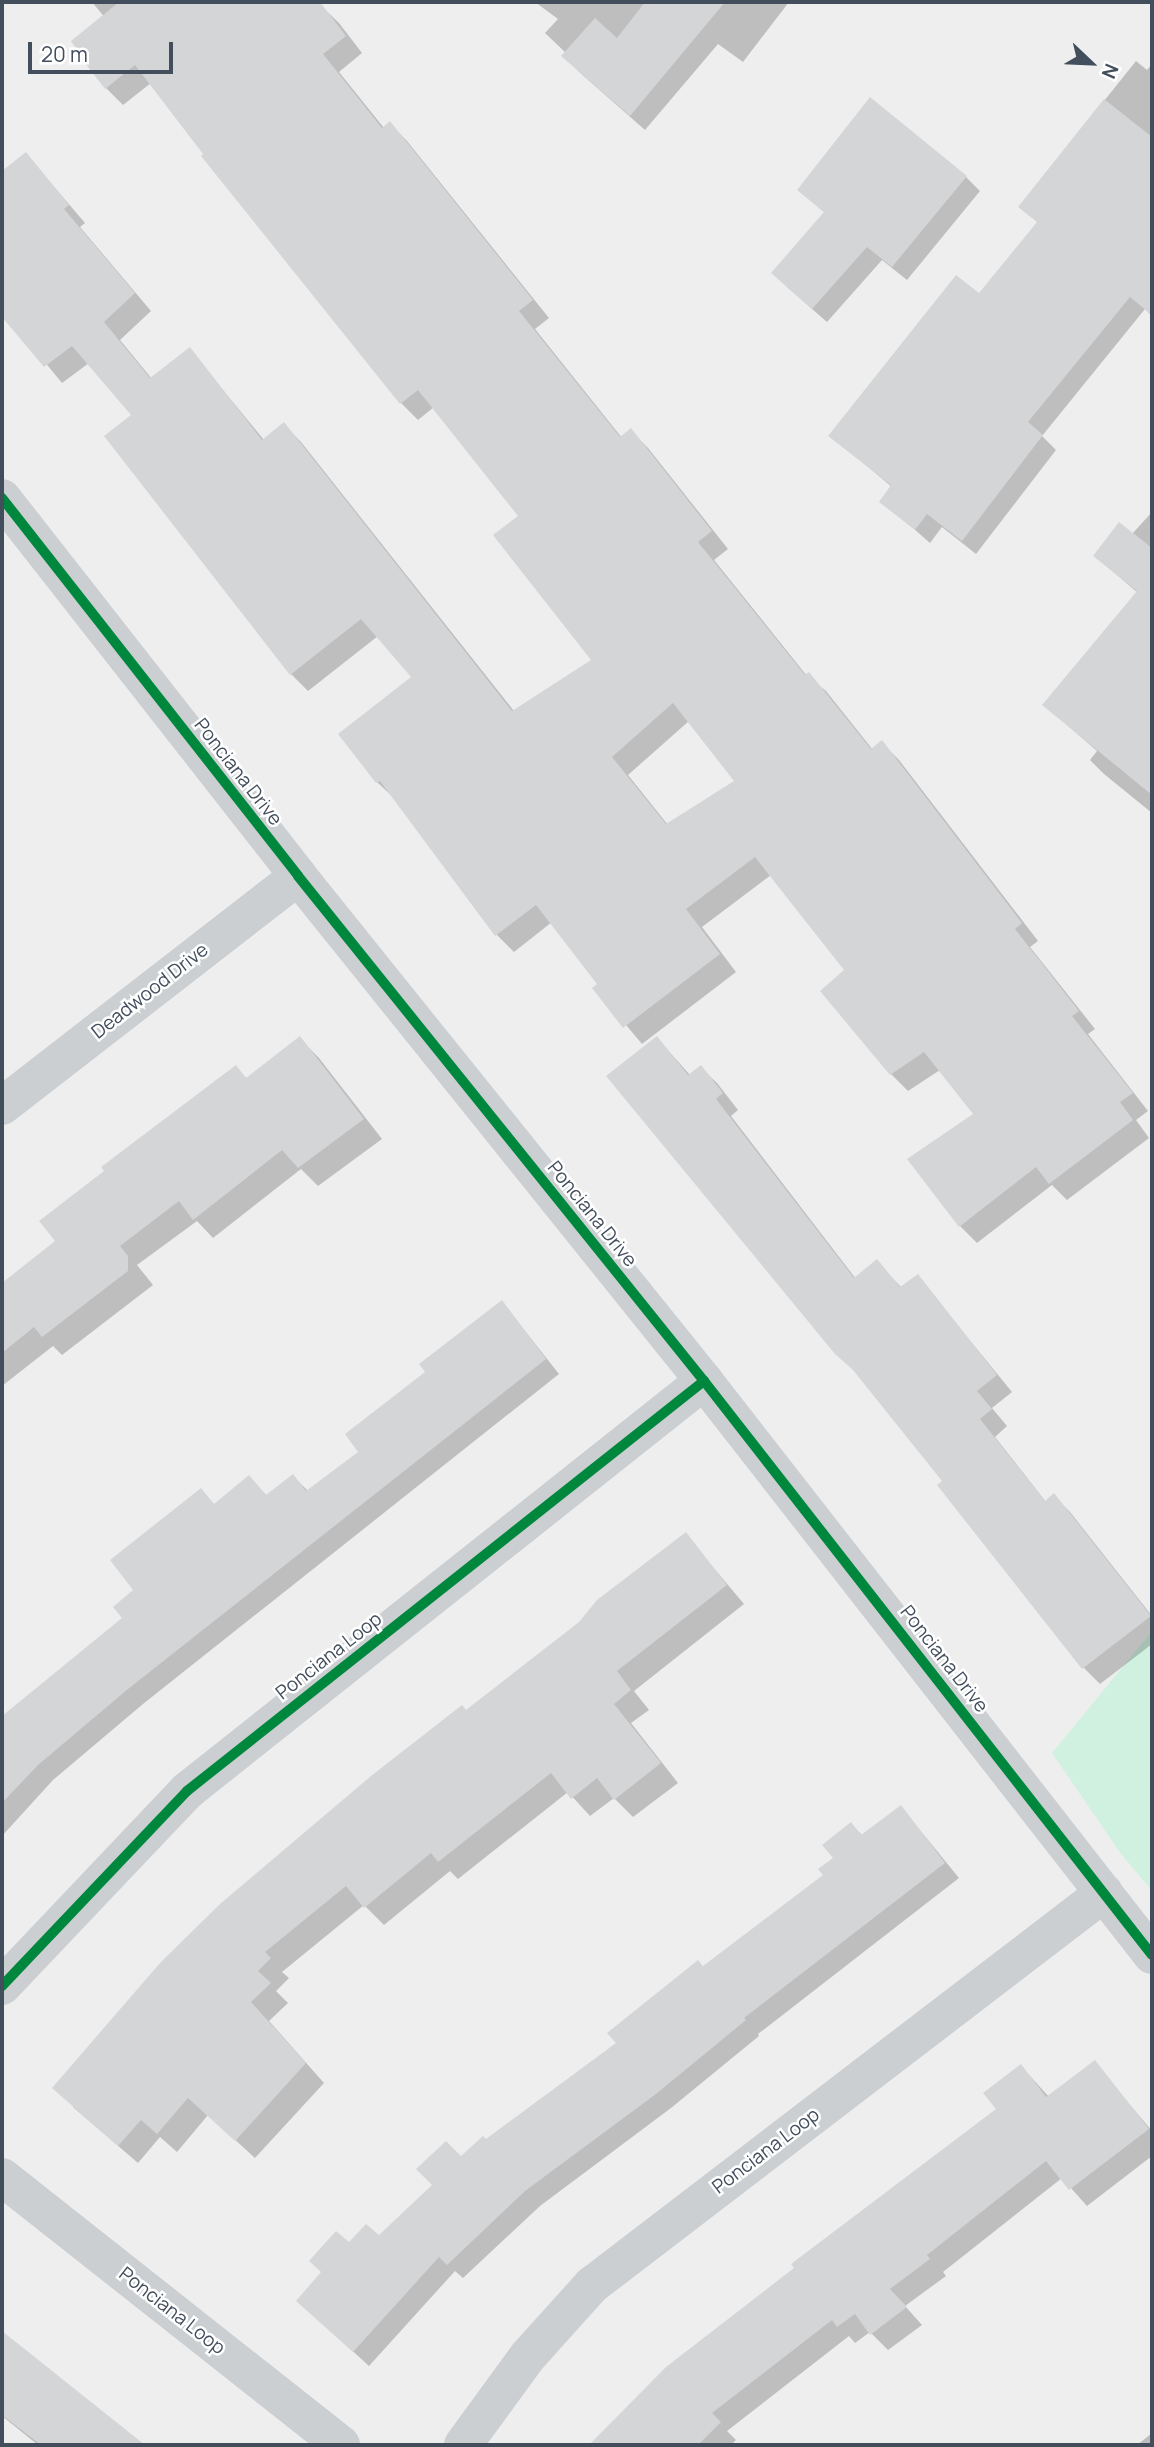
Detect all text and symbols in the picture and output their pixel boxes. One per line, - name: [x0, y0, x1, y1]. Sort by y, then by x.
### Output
- scale bar: [32, 28, 177, 72]
- north arrow: [1056, 28, 1126, 98]
- text: 20 m: [41, 40, 88, 68]
- text: N: [1096, 60, 1125, 83]
- street label: Ponciana Drive: [189, 714, 287, 830]
- street label: Deadwood Drive: [87, 938, 213, 1044]
- street label: Ponciana Drive: [542, 1157, 642, 1271]
- street label: Ponciana Drive: [895, 1601, 993, 1717]
- street label: Ponciana Loop: [271, 1608, 387, 1704]
- street label: Ponciana Loop: [708, 2103, 824, 2199]
- street label: Ponciana Loop: [114, 2263, 230, 2359]

